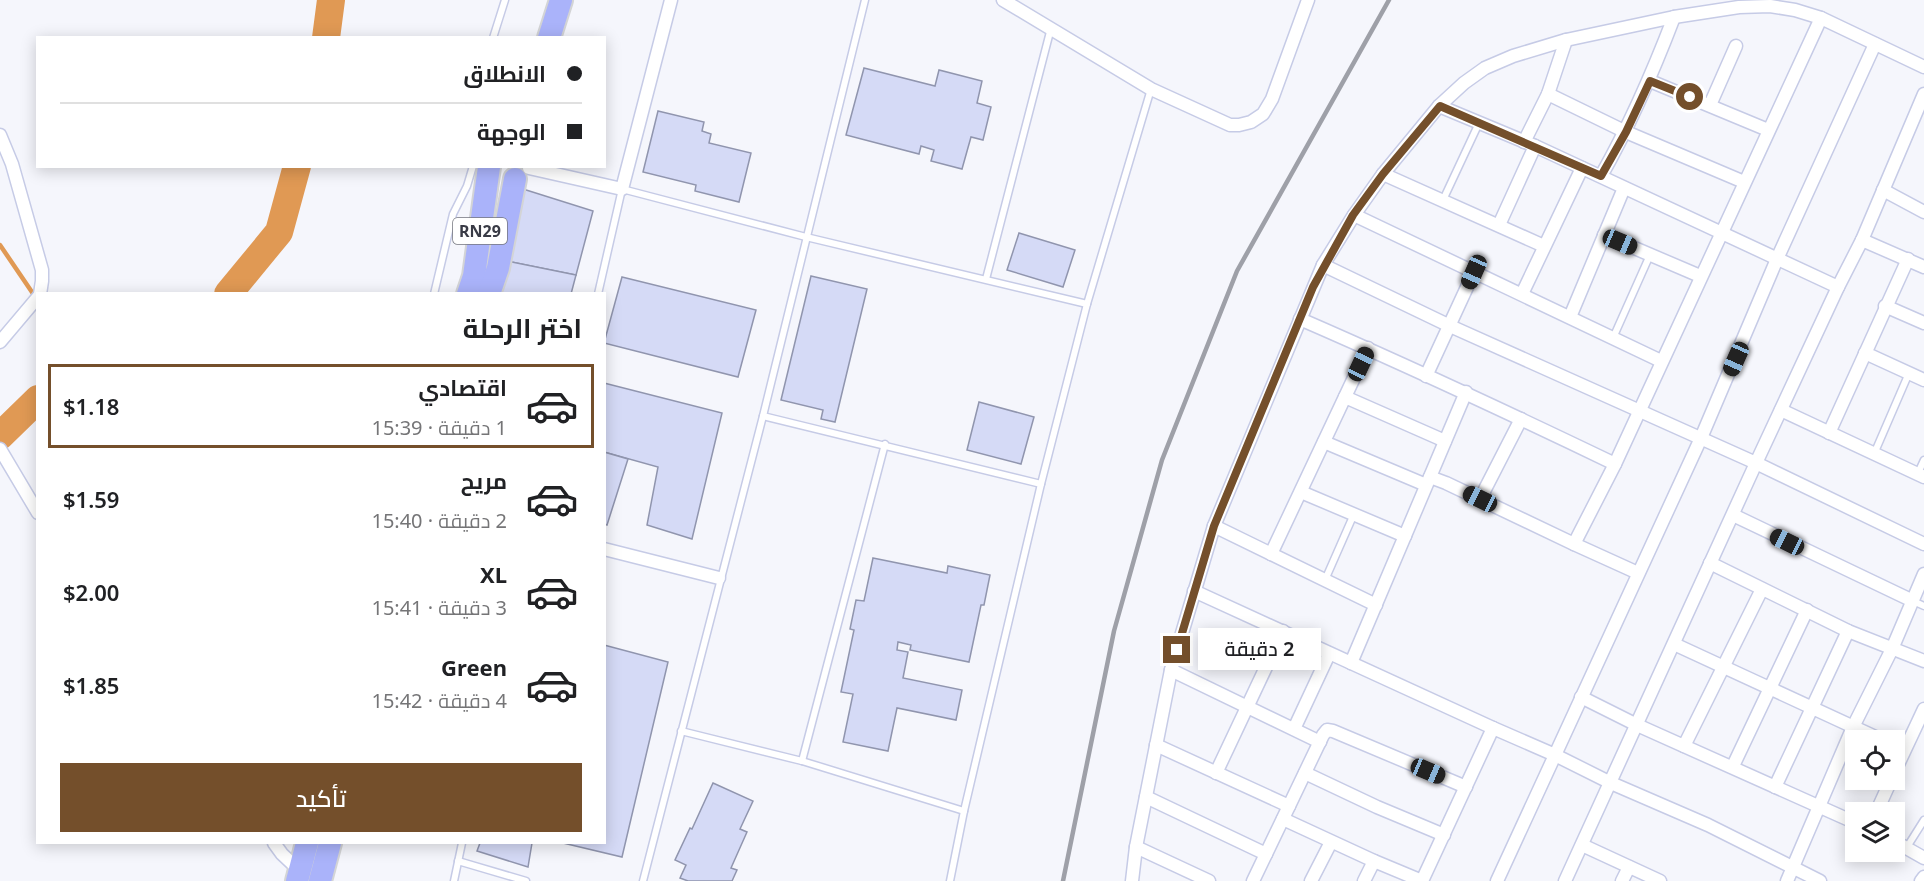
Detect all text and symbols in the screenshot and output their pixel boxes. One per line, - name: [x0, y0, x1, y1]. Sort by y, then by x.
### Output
- text: الانطلاق: [463, 58, 546, 88]
- route start: [1676, 83, 1703, 110]
- text: الوجهة: [477, 116, 546, 146]
- road number: RN29: [453, 218, 507, 244]
- car: [1600, 227, 1640, 257]
- car: [1458, 252, 1490, 292]
- text: اختر الرحلة: [463, 309, 582, 346]
- car: [1720, 339, 1752, 379]
- car: [1345, 344, 1377, 384]
- text: اقتصادي: [418, 372, 507, 402]
- icon: car: [525, 379, 579, 433]
- text: $1.18: [63, 391, 119, 421]
- text: 1 دقيقة · 15:39: [371, 414, 507, 441]
- text: مريح: [461, 465, 507, 495]
- icon: car: [525, 472, 579, 526]
- car: [1460, 483, 1500, 515]
- text: $1.59: [63, 484, 119, 514]
- text: 2 دقيقة · 15:40: [371, 507, 507, 534]
- car: [1767, 526, 1807, 558]
- text: XL: [480, 559, 507, 589]
- icon: car: [525, 565, 579, 619]
- text: $2.00: [63, 577, 119, 607]
- text: 3 دقيقة · 15:41: [371, 594, 507, 621]
- callout: 2 دقيقة: [1198, 629, 1321, 671]
- text: 2 دقيقة: [1225, 635, 1294, 662]
- route end: [1163, 636, 1190, 663]
- text: Green: [441, 652, 507, 682]
- icon: car: [525, 658, 579, 712]
- text: $1.85: [63, 670, 119, 700]
- text: 4 دقيقة · 15:42: [371, 687, 507, 714]
- map controls: [1845, 730, 1905, 862]
- button: locate: [1845, 730, 1905, 790]
- car: [1408, 756, 1448, 786]
- button: تأكيد: [60, 763, 582, 832]
- button: layers: [1845, 802, 1905, 862]

